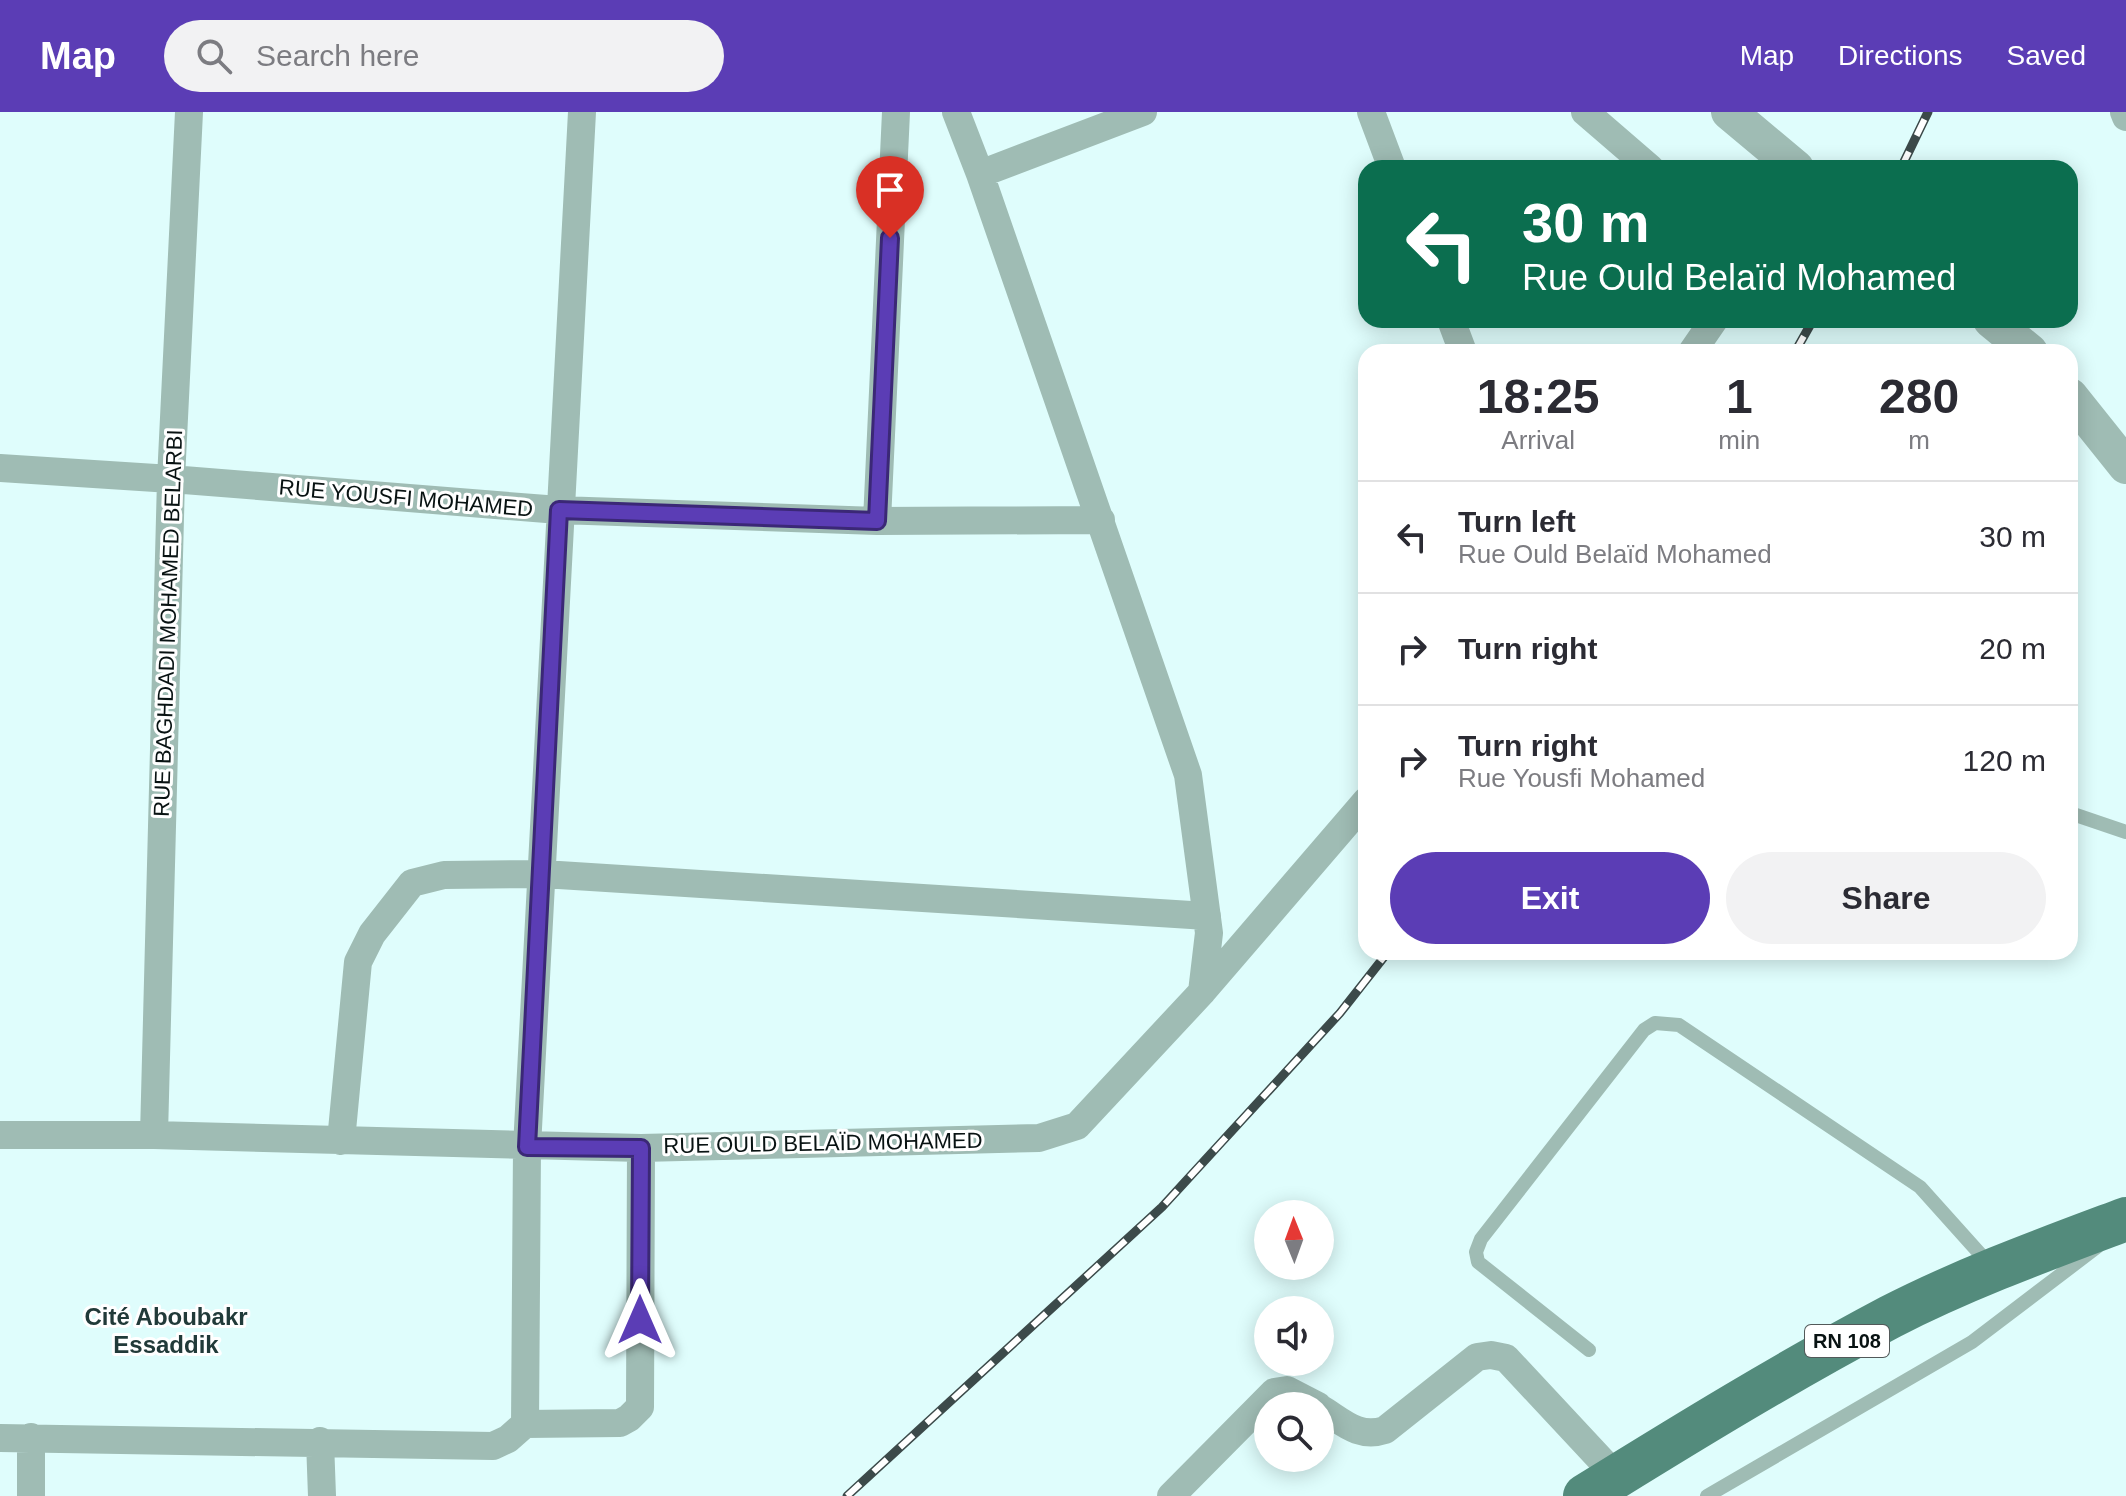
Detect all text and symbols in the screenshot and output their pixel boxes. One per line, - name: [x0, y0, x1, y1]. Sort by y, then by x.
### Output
- search box: [164, 20, 724, 92]
- icon: search: [192, 34, 236, 78]
- text: Map: [40, 35, 116, 77]
- text: Search here: [256, 39, 419, 72]
- text: Map: [1740, 40, 1794, 71]
- text: Directions: [1838, 40, 1963, 71]
- text: Saved: [2007, 40, 2086, 71]
- pin: [856, 156, 924, 238]
- icon: arrive: [868, 168, 912, 212]
- text: 30 m: [1522, 191, 1650, 254]
- icon: left: [1390, 192, 1494, 296]
- text: Rue Ould Belaïd Mohamed: [1522, 257, 1956, 298]
- text: 18:25: [1477, 370, 1600, 423]
- text: 1: [1726, 370, 1753, 423]
- text: 280: [1879, 370, 1959, 423]
- text: Arrival: [1501, 425, 1575, 455]
- text: min: [1718, 425, 1760, 455]
- text: m: [1908, 425, 1930, 455]
- street label: RUE BAGHDADI MOHAMED BELARBI: [149, 429, 187, 817]
- street label: RUE YOUSFI MOHAMED: [278, 474, 534, 522]
- text: Turn left: [1458, 505, 1576, 538]
- icon: left: [1390, 515, 1434, 559]
- text: 30 m: [1979, 520, 2046, 553]
- text: Rue Ould Belaïd Mohamed: [1458, 539, 1772, 569]
- icon: right: [1390, 627, 1434, 671]
- text: Turn right: [1458, 632, 1597, 665]
- text: 20 m: [1979, 632, 2046, 665]
- text: Turn right: [1458, 729, 1597, 762]
- icon: right: [1390, 739, 1434, 783]
- text: 120 m: [1963, 744, 2046, 777]
- text: Rue Yousfi Mohamed: [1458, 763, 1705, 793]
- button: Exit: [1390, 852, 1710, 944]
- button: Share: [1726, 852, 2046, 944]
- street label: RUE OULD BELAÏD MOHAMED: [663, 1128, 983, 1158]
- north arrow: [1254, 1200, 1334, 1280]
- map controls: [1254, 1200, 1334, 1472]
- position arrow: [598, 1278, 682, 1362]
- button: sound: [1254, 1296, 1334, 1376]
- district label: Cité Aboubakr Essaddik: [84, 1303, 248, 1358]
- road number: RN 108: [1805, 1325, 1889, 1357]
- button: search: [1254, 1392, 1334, 1472]

